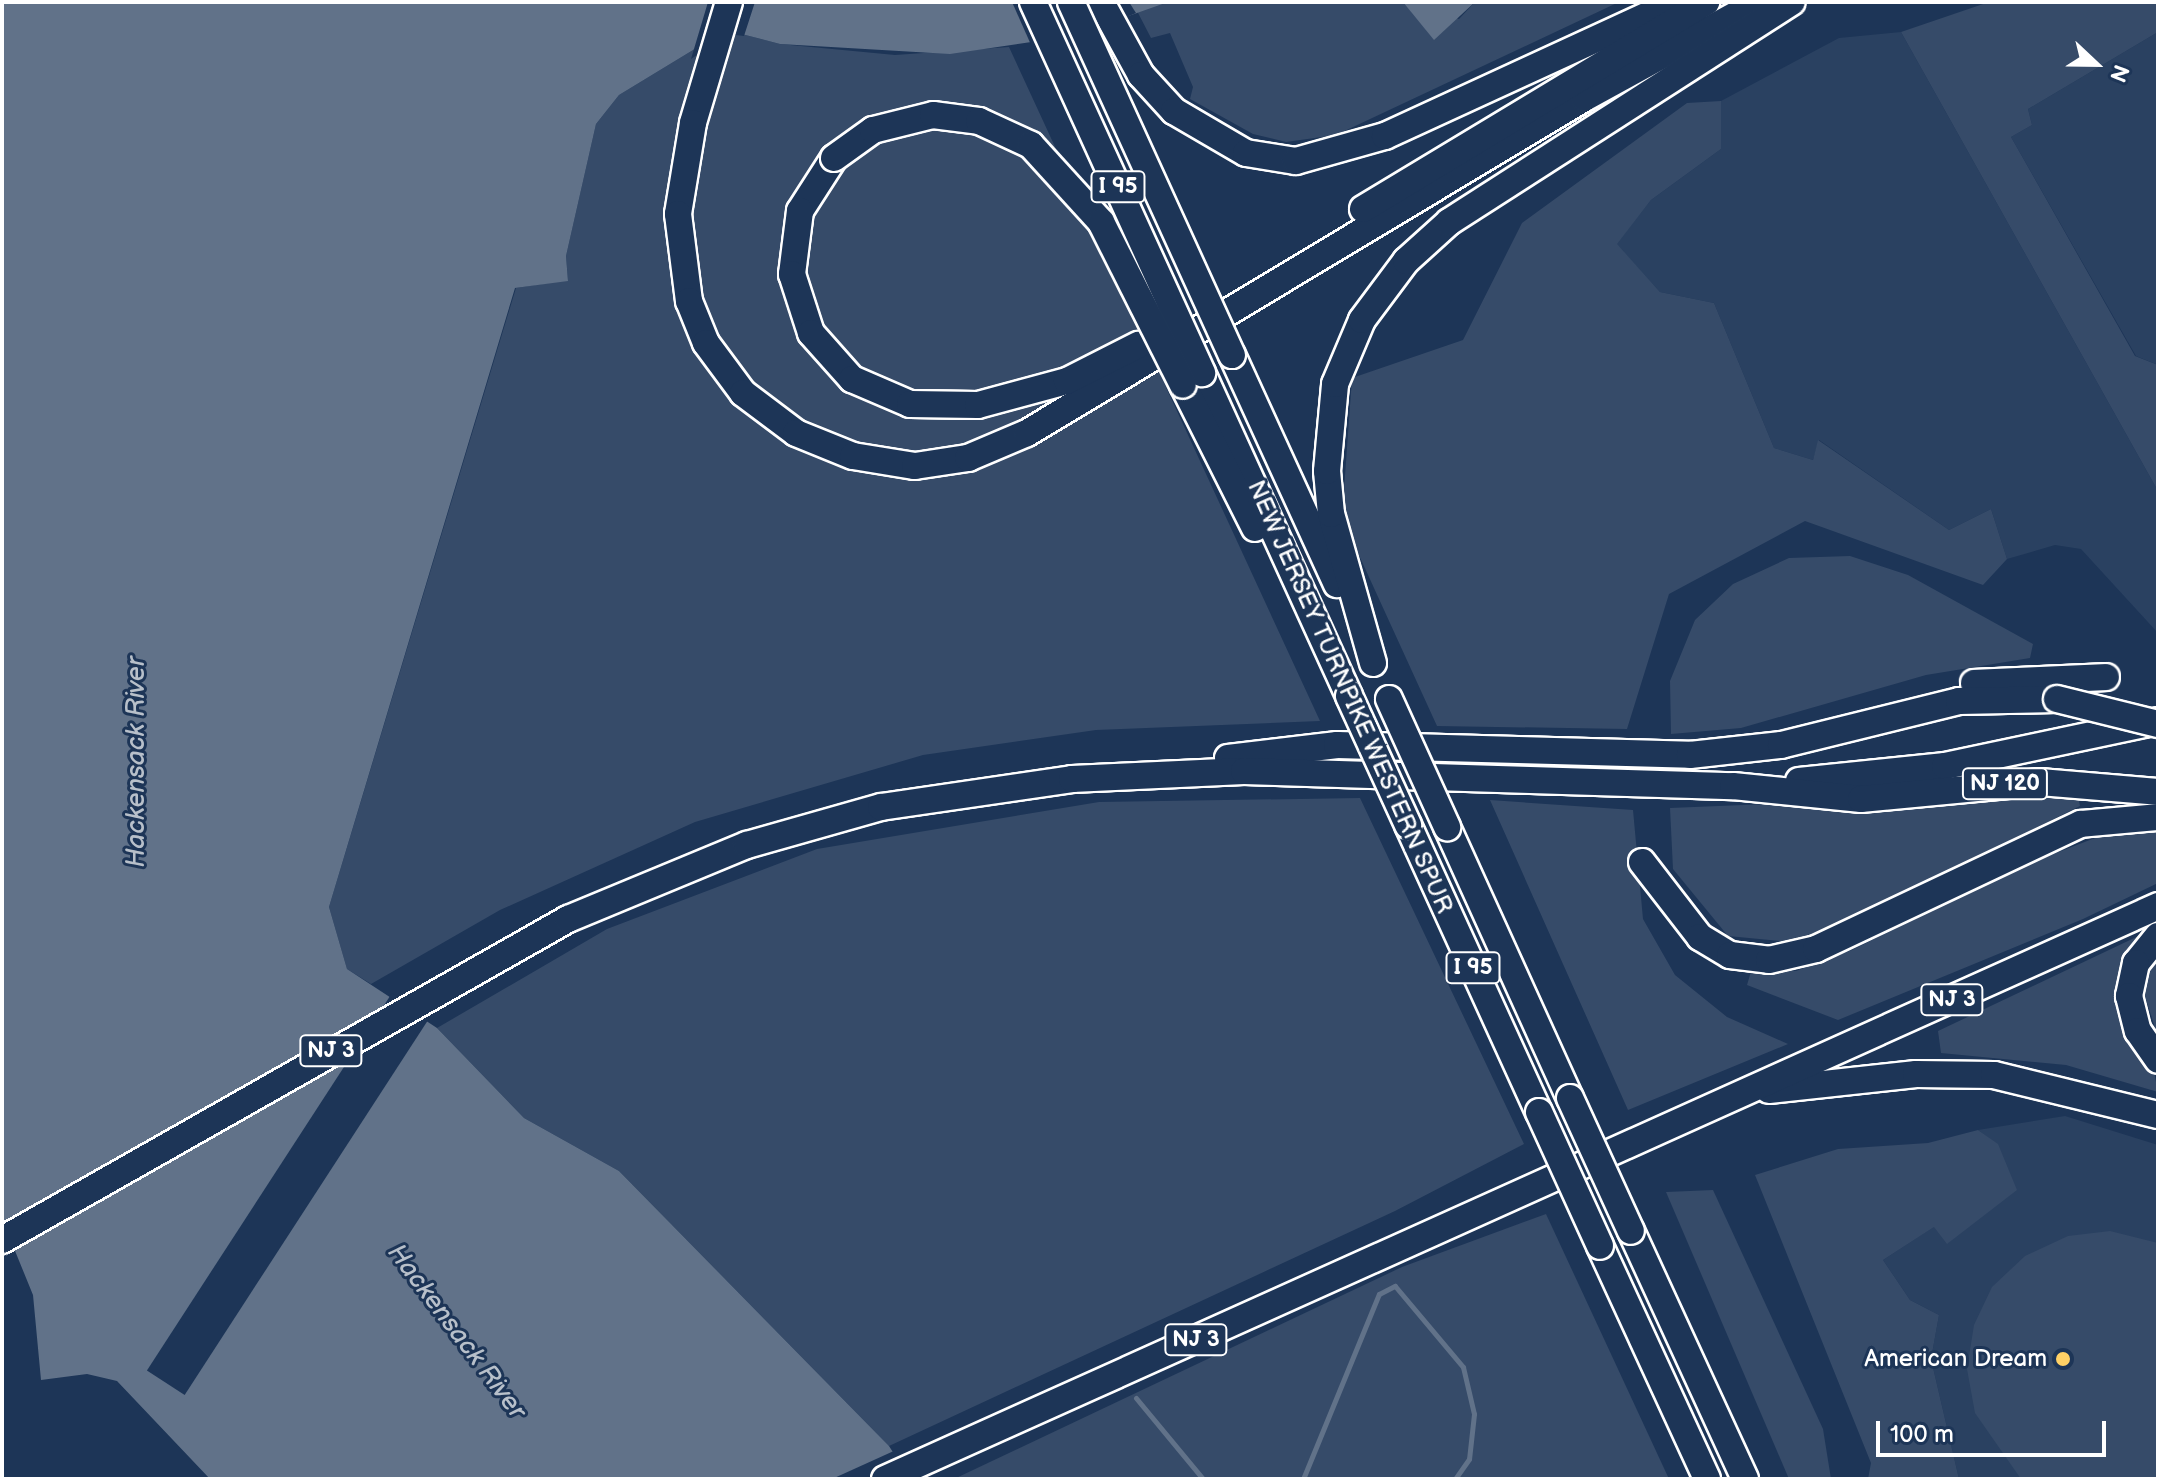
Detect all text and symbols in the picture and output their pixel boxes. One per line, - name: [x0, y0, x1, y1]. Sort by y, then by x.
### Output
- north arrow: [2056, 24, 2136, 104]
- text: N: [2103, 60, 2134, 86]
- road number: I 95: [1090, 169, 1146, 205]
- street label: NEW JERSEY TURNPIKE WESTERN SPUR: [1240, 475, 1460, 919]
- water label: Hackensack River: [121, 657, 153, 867]
- road number: NJ 120: [1961, 766, 2049, 802]
- road number: I 95: [1445, 950, 1501, 986]
- road number: NJ 3: [1920, 982, 1984, 1018]
- road number: NJ 3: [299, 1033, 363, 1069]
- water label: Hackensack River: [380, 1238, 532, 1426]
- road number: NJ 3: [1164, 1322, 1228, 1358]
- place label: American Dream: [1864, 1345, 2047, 1373]
- marker: American Dream: [2054, 1350, 2072, 1368]
- scale bar: [1880, 1405, 2110, 1455]
- text: 100 m: [1890, 1420, 1954, 1449]

